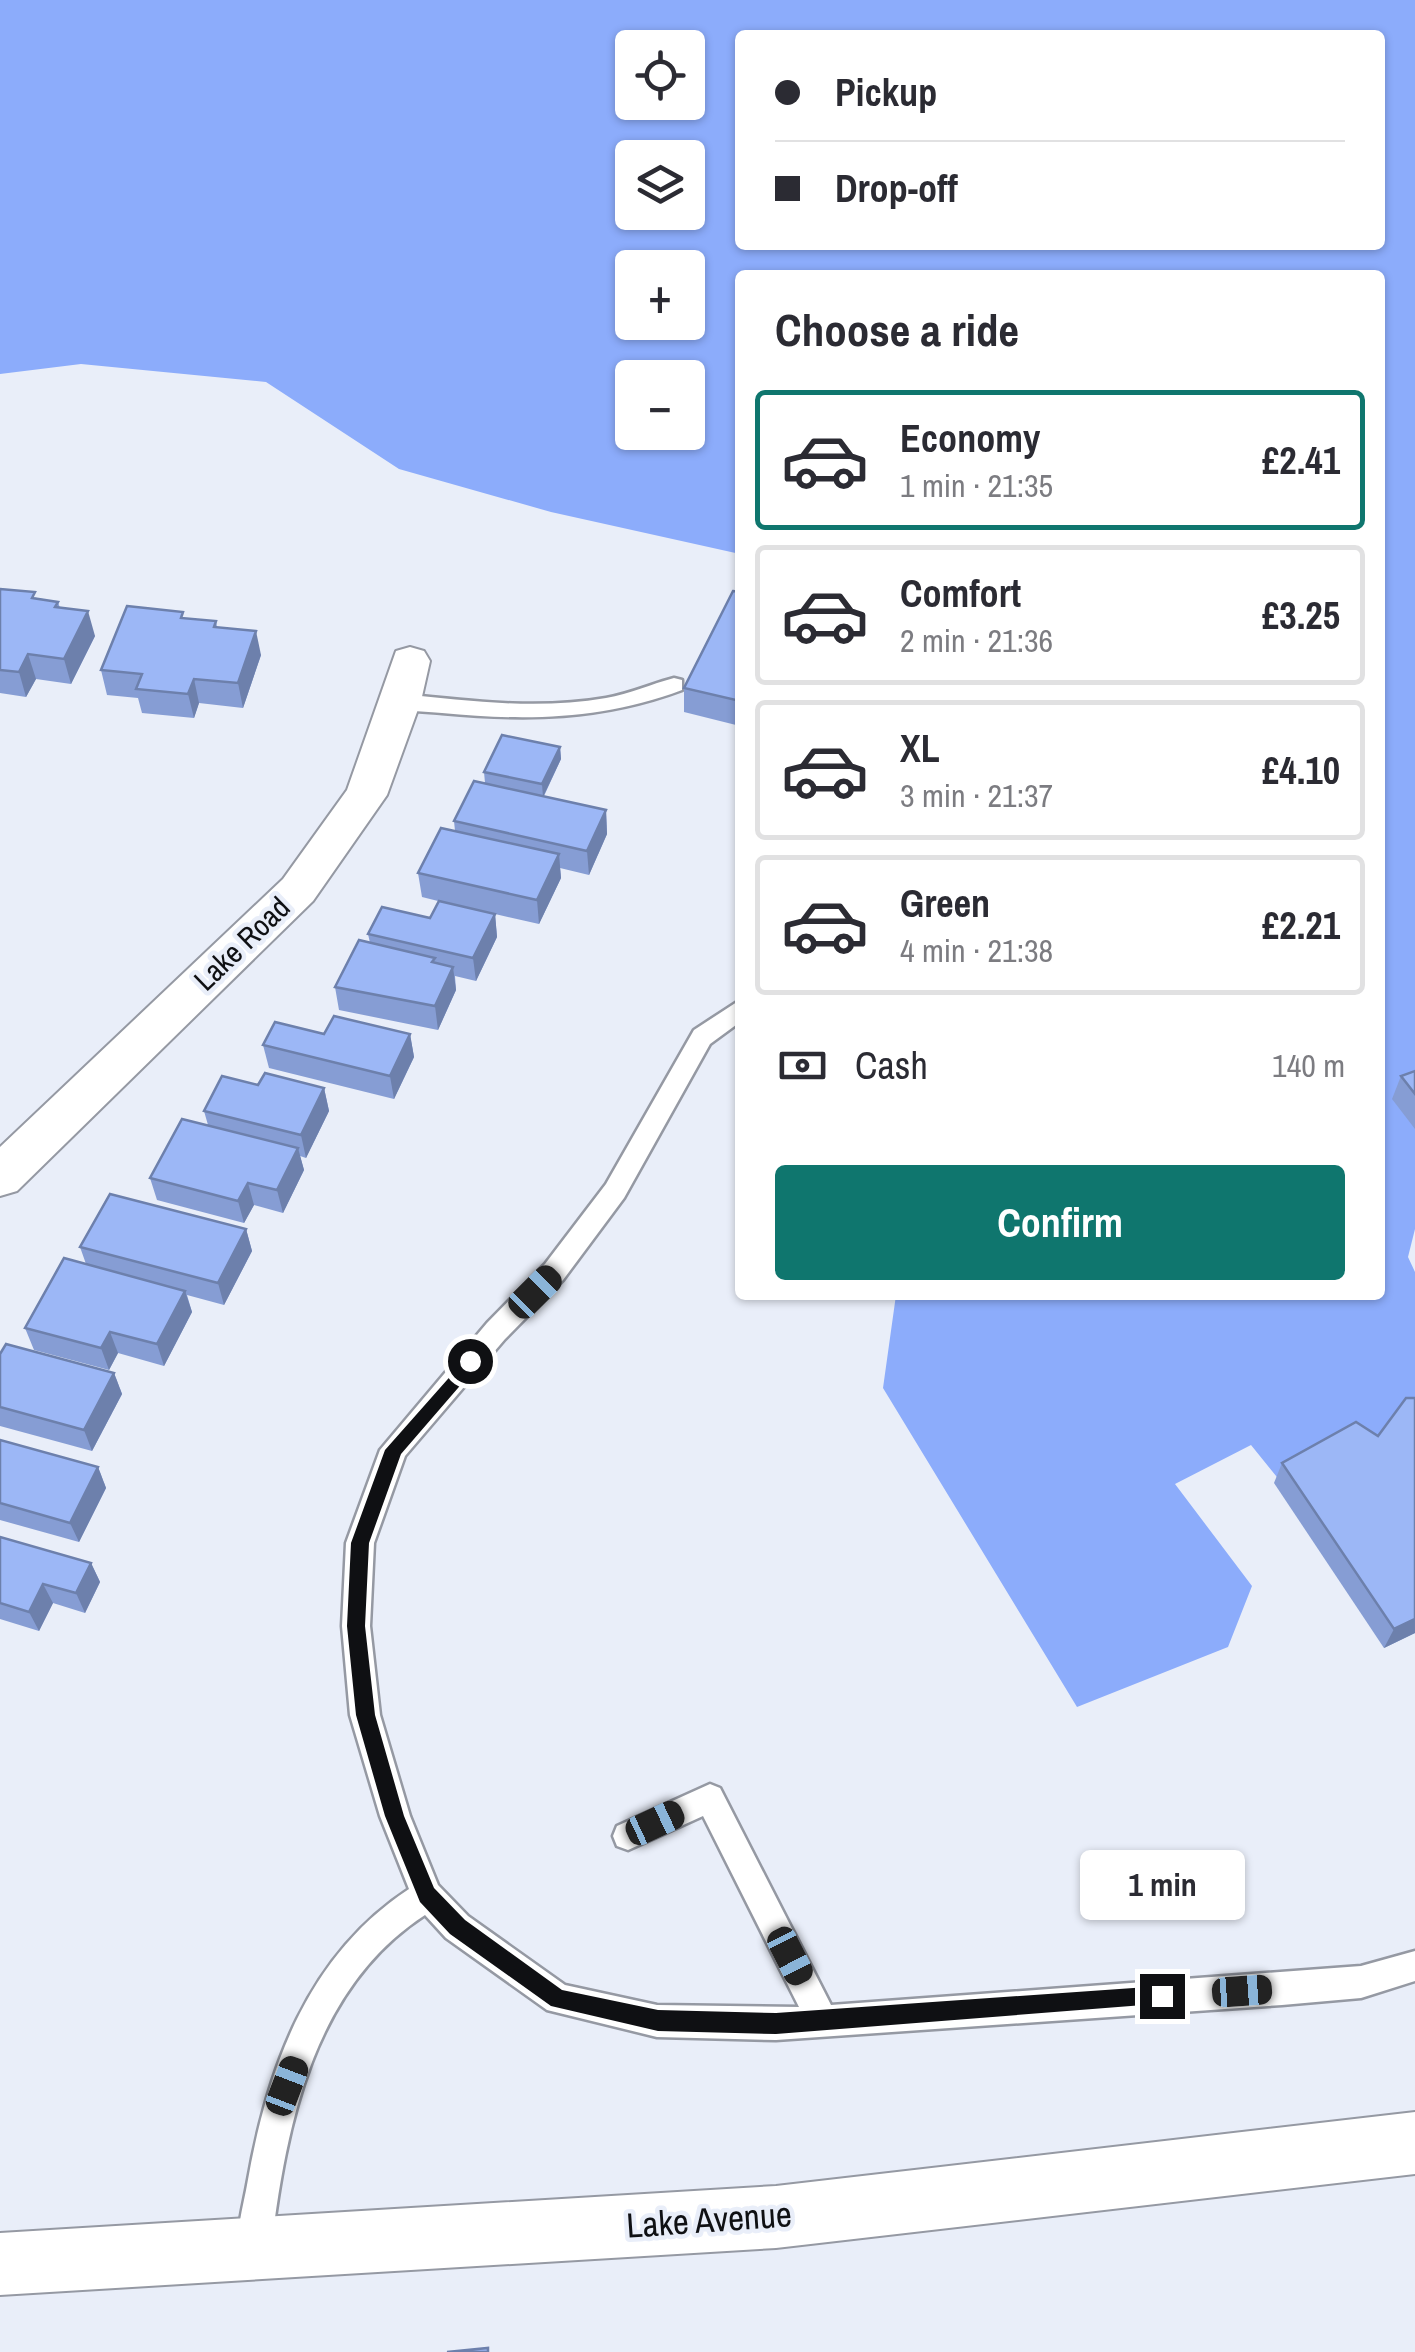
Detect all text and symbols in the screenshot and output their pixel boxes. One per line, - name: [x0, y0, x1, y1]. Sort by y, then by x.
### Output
- map controls: [615, 30, 705, 450]
- button: locate: [615, 30, 705, 120]
- text: Pickup: [835, 67, 937, 118]
- button: layers: [615, 140, 705, 230]
- text: Drop-off: [835, 163, 958, 214]
- button: +: [615, 250, 705, 340]
- text: Choose a ride: [775, 299, 1019, 360]
- button: −: [615, 360, 705, 450]
- text: Economy: [900, 413, 1040, 464]
- icon: car: [780, 415, 870, 505]
- text: £2.41: [1262, 435, 1340, 486]
- text: 1 min · 21:35: [900, 464, 1053, 507]
- text: Comfort: [900, 568, 1021, 619]
- icon: car: [780, 570, 870, 660]
- text: £3.25: [1262, 590, 1340, 641]
- text: 2 min · 21:36: [900, 619, 1053, 662]
- text: XL: [900, 723, 940, 774]
- icon: car: [780, 725, 870, 815]
- text: £4.10: [1262, 745, 1340, 796]
- text: 3 min · 21:37: [900, 774, 1053, 817]
- text: Green: [900, 878, 990, 929]
- icon: car: [780, 880, 870, 970]
- street label: Lake Road: [185, 888, 298, 999]
- text: £2.21: [1262, 900, 1340, 951]
- text: 4 min · 21:38: [900, 929, 1053, 972]
- icon: cash: [775, 1038, 830, 1093]
- text: Cash: [855, 1040, 928, 1091]
- text: 140 m: [1272, 1044, 1345, 1087]
- button: Confirm: [775, 1165, 1345, 1280]
- car: [503, 1260, 567, 1324]
- route start: [448, 1339, 493, 1384]
- car: [621, 1797, 689, 1849]
- callout: 1 min: [1080, 1851, 1244, 1921]
- text: 1 min: [1128, 1863, 1197, 1906]
- car: [763, 1922, 817, 1990]
- route end: [1140, 1974, 1185, 2019]
- car: [1211, 1974, 1273, 2008]
- car: [262, 2053, 312, 2119]
- street label: Lake Avenue: [625, 2190, 793, 2249]

